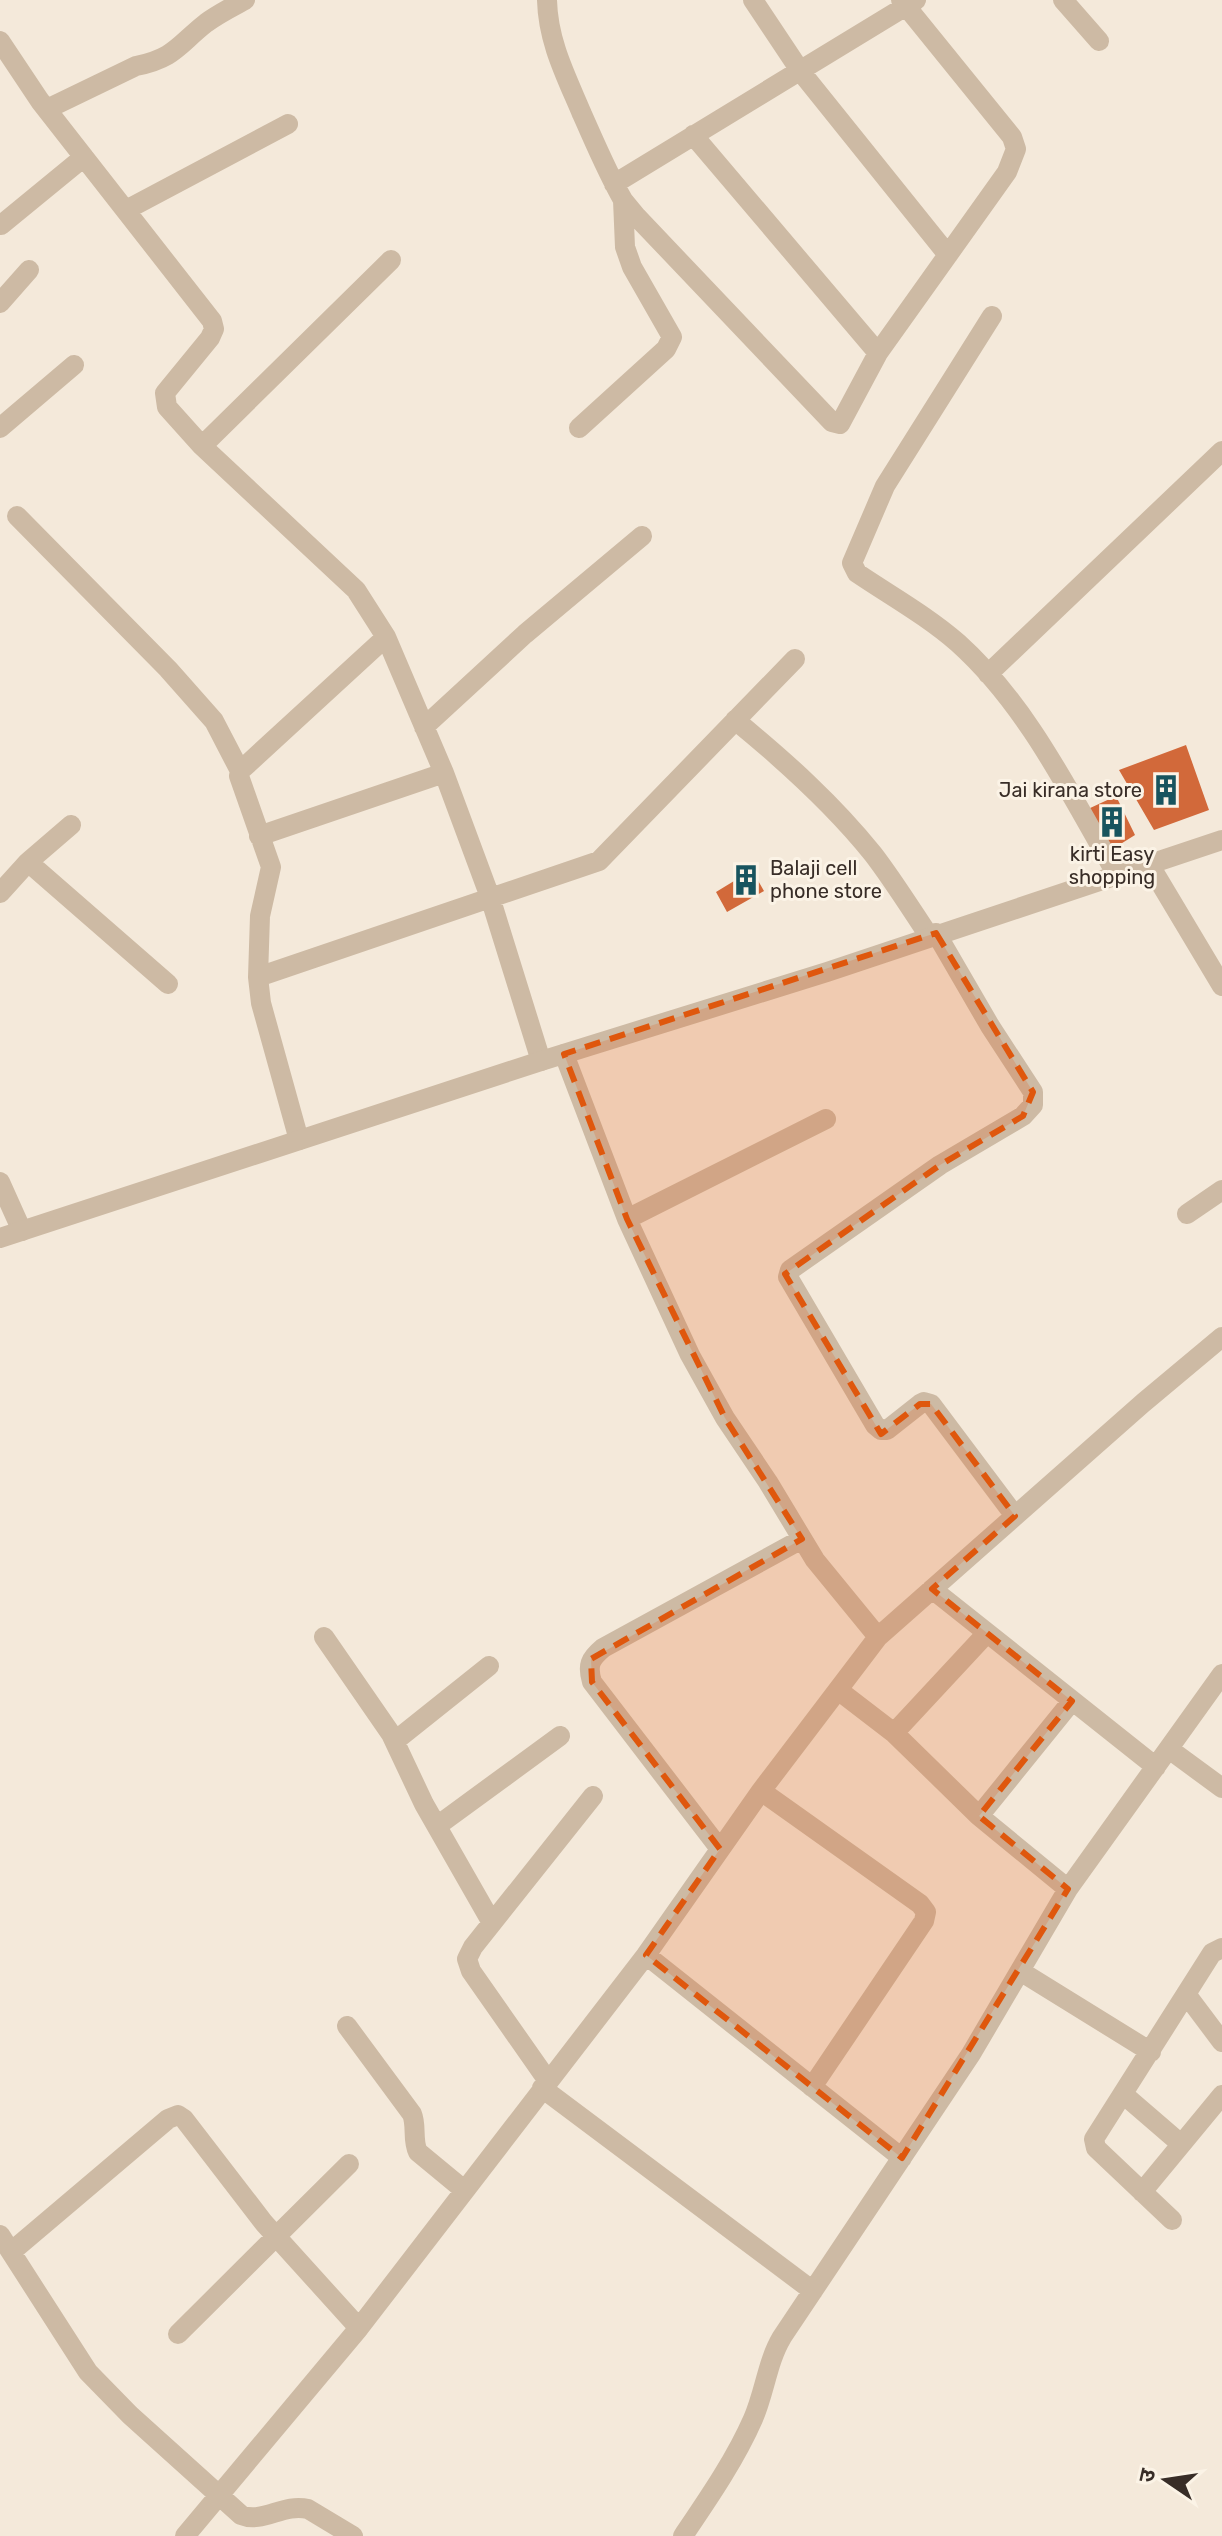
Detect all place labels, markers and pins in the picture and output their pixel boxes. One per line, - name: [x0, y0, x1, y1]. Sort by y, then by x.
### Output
- building icon: Jai kirana store: [1149, 773, 1183, 807]
- place label: Jai kirana store: [999, 778, 1142, 802]
- building icon: kirti Easy shopping: [1095, 805, 1129, 839]
- place label: kirti Easy shopping: [1069, 842, 1155, 889]
- place label: Balaji cell phone store: [770, 856, 882, 903]
- building icon: Balaji cell phone store: [729, 863, 763, 897]

